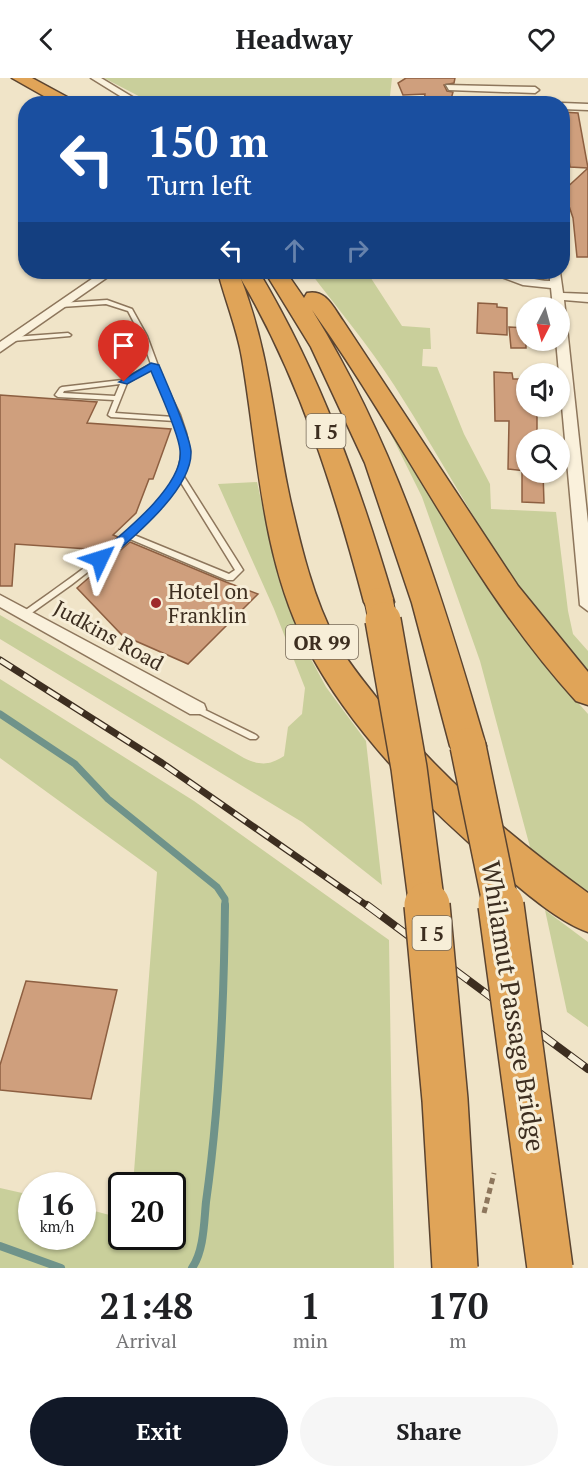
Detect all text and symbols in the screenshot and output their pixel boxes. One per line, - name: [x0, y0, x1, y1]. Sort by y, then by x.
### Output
- text: Headway: [236, 21, 352, 57]
- icon: back: [30, 23, 63, 56]
- icon: heart: [525, 23, 558, 56]
- text: 150 m: [147, 113, 268, 169]
- icon: left: [48, 120, 126, 198]
- text: Turn left: [147, 167, 252, 203]
- icon: left: [215, 234, 248, 267]
- icon: ahead: [278, 234, 311, 267]
- icon: right: [341, 234, 374, 267]
- north arrow: [516, 297, 570, 351]
- map controls: [516, 297, 570, 483]
- pin: [98, 320, 149, 382]
- icon: arrive: [107, 329, 140, 362]
- button: sound: [516, 363, 570, 417]
- road number: I 5: [306, 414, 346, 448]
- button: search: [516, 429, 570, 483]
- position arrow: [68, 527, 132, 591]
- place label: Hotel on Franklin: [168, 577, 249, 629]
- street label: Judkins Road: [49, 593, 169, 677]
- marker: Hotel on Franklin: [149, 596, 163, 610]
- road number: OR 99: [286, 625, 358, 659]
- street label: Whilamut Passage Bridge: [474, 858, 554, 1154]
- road number: I 5: [412, 916, 452, 950]
- speed limit sign: 20: [108, 1172, 186, 1250]
- text: 16: [40, 1184, 74, 1224]
- text: km/h: [40, 1216, 74, 1236]
- text: 21:48: [100, 1282, 193, 1329]
- text: 1: [300, 1282, 321, 1329]
- text: 170: [427, 1282, 488, 1329]
- text: Arrival: [116, 1327, 177, 1354]
- text: min: [293, 1327, 328, 1354]
- text: m: [449, 1327, 467, 1354]
- button: Exit: [30, 1397, 288, 1466]
- button: Share: [300, 1397, 558, 1466]

